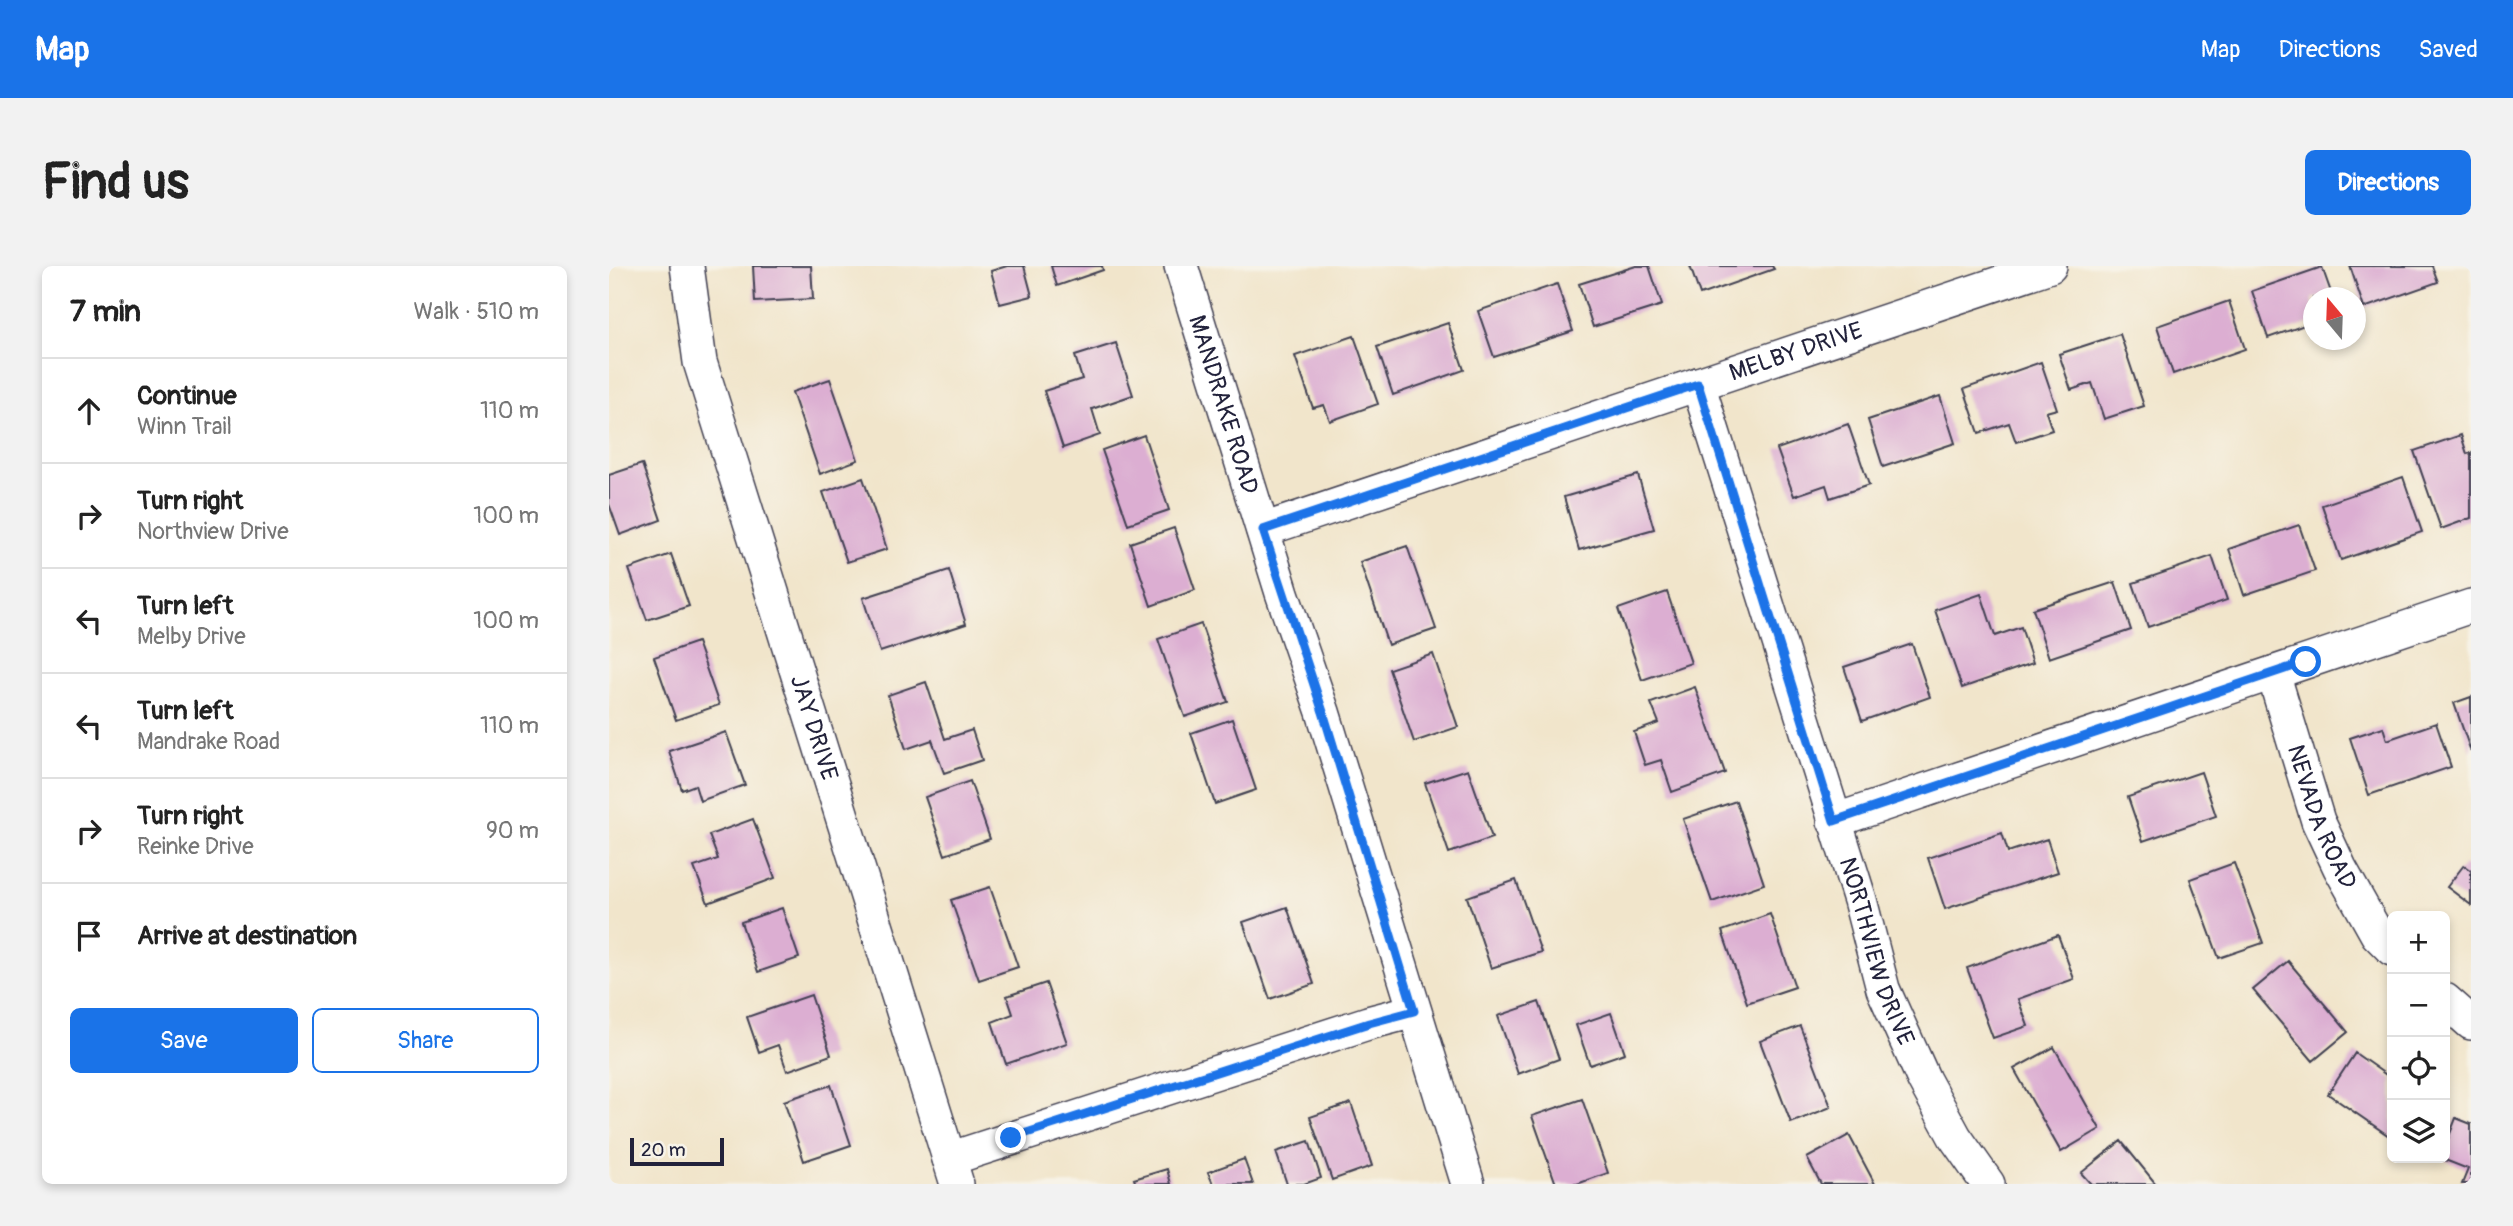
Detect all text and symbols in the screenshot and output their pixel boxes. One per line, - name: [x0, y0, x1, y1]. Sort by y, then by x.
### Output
- text: Map: [35, 29, 90, 70]
- text: Map: [2201, 35, 2241, 64]
- text: Directions: [2279, 35, 2380, 64]
- text: Saved: [2418, 35, 2478, 64]
- button: Directions: [2305, 150, 2471, 215]
- text: Find us: [42, 152, 189, 213]
- north arrow: [2303, 287, 2366, 350]
- text: 7 min: [70, 293, 141, 330]
- text: Walk · 510 m: [414, 297, 539, 326]
- street label: MANDRAKE ROAD: [1183, 312, 1265, 498]
- street label: MELBY DRIVE: [1725, 315, 1866, 387]
- text: Continue: [137, 380, 237, 412]
- icon: ahead: [70, 392, 108, 430]
- text: 110 m: [480, 396, 539, 425]
- text: Winn Trail: [137, 412, 232, 441]
- text: Turn right: [137, 485, 243, 517]
- icon: right: [70, 497, 108, 535]
- text: 100 m: [473, 501, 539, 530]
- text: Northview Drive: [137, 517, 289, 546]
- text: Turn left: [137, 590, 233, 622]
- icon: left: [70, 602, 108, 640]
- text: 100 m: [473, 606, 539, 635]
- text: Melby Drive: [137, 622, 246, 651]
- route start: [2290, 646, 2321, 677]
- street label: JAY DRIVE: [784, 671, 844, 784]
- text: Turn left: [137, 695, 233, 727]
- icon: left: [70, 707, 108, 745]
- text: 110 m: [480, 711, 539, 740]
- text: Mandrake Road: [137, 727, 280, 756]
- street label: NEVADA ROAD: [2281, 741, 2363, 894]
- text: Turn right: [137, 800, 243, 832]
- icon: right: [70, 812, 108, 850]
- text: 90 m: [486, 816, 539, 845]
- text: Reinke Drive: [137, 832, 254, 861]
- street label: NORTHVIEW DRIVE: [1833, 854, 1921, 1050]
- map controls: [2387, 911, 2450, 1163]
- button: +: [2387, 911, 2450, 974]
- icon: arrive: [70, 917, 108, 955]
- text: Arrive at destination: [137, 920, 357, 952]
- button: −: [2387, 974, 2450, 1037]
- button: Save: [70, 1008, 298, 1073]
- button: Share: [312, 1008, 539, 1073]
- button: locate: [2387, 1037, 2450, 1100]
- button: layers: [2387, 1100, 2450, 1163]
- route end: [995, 1122, 1026, 1153]
- scale bar: [630, 1135, 725, 1167]
- text: 20 m: [641, 1138, 686, 1162]

